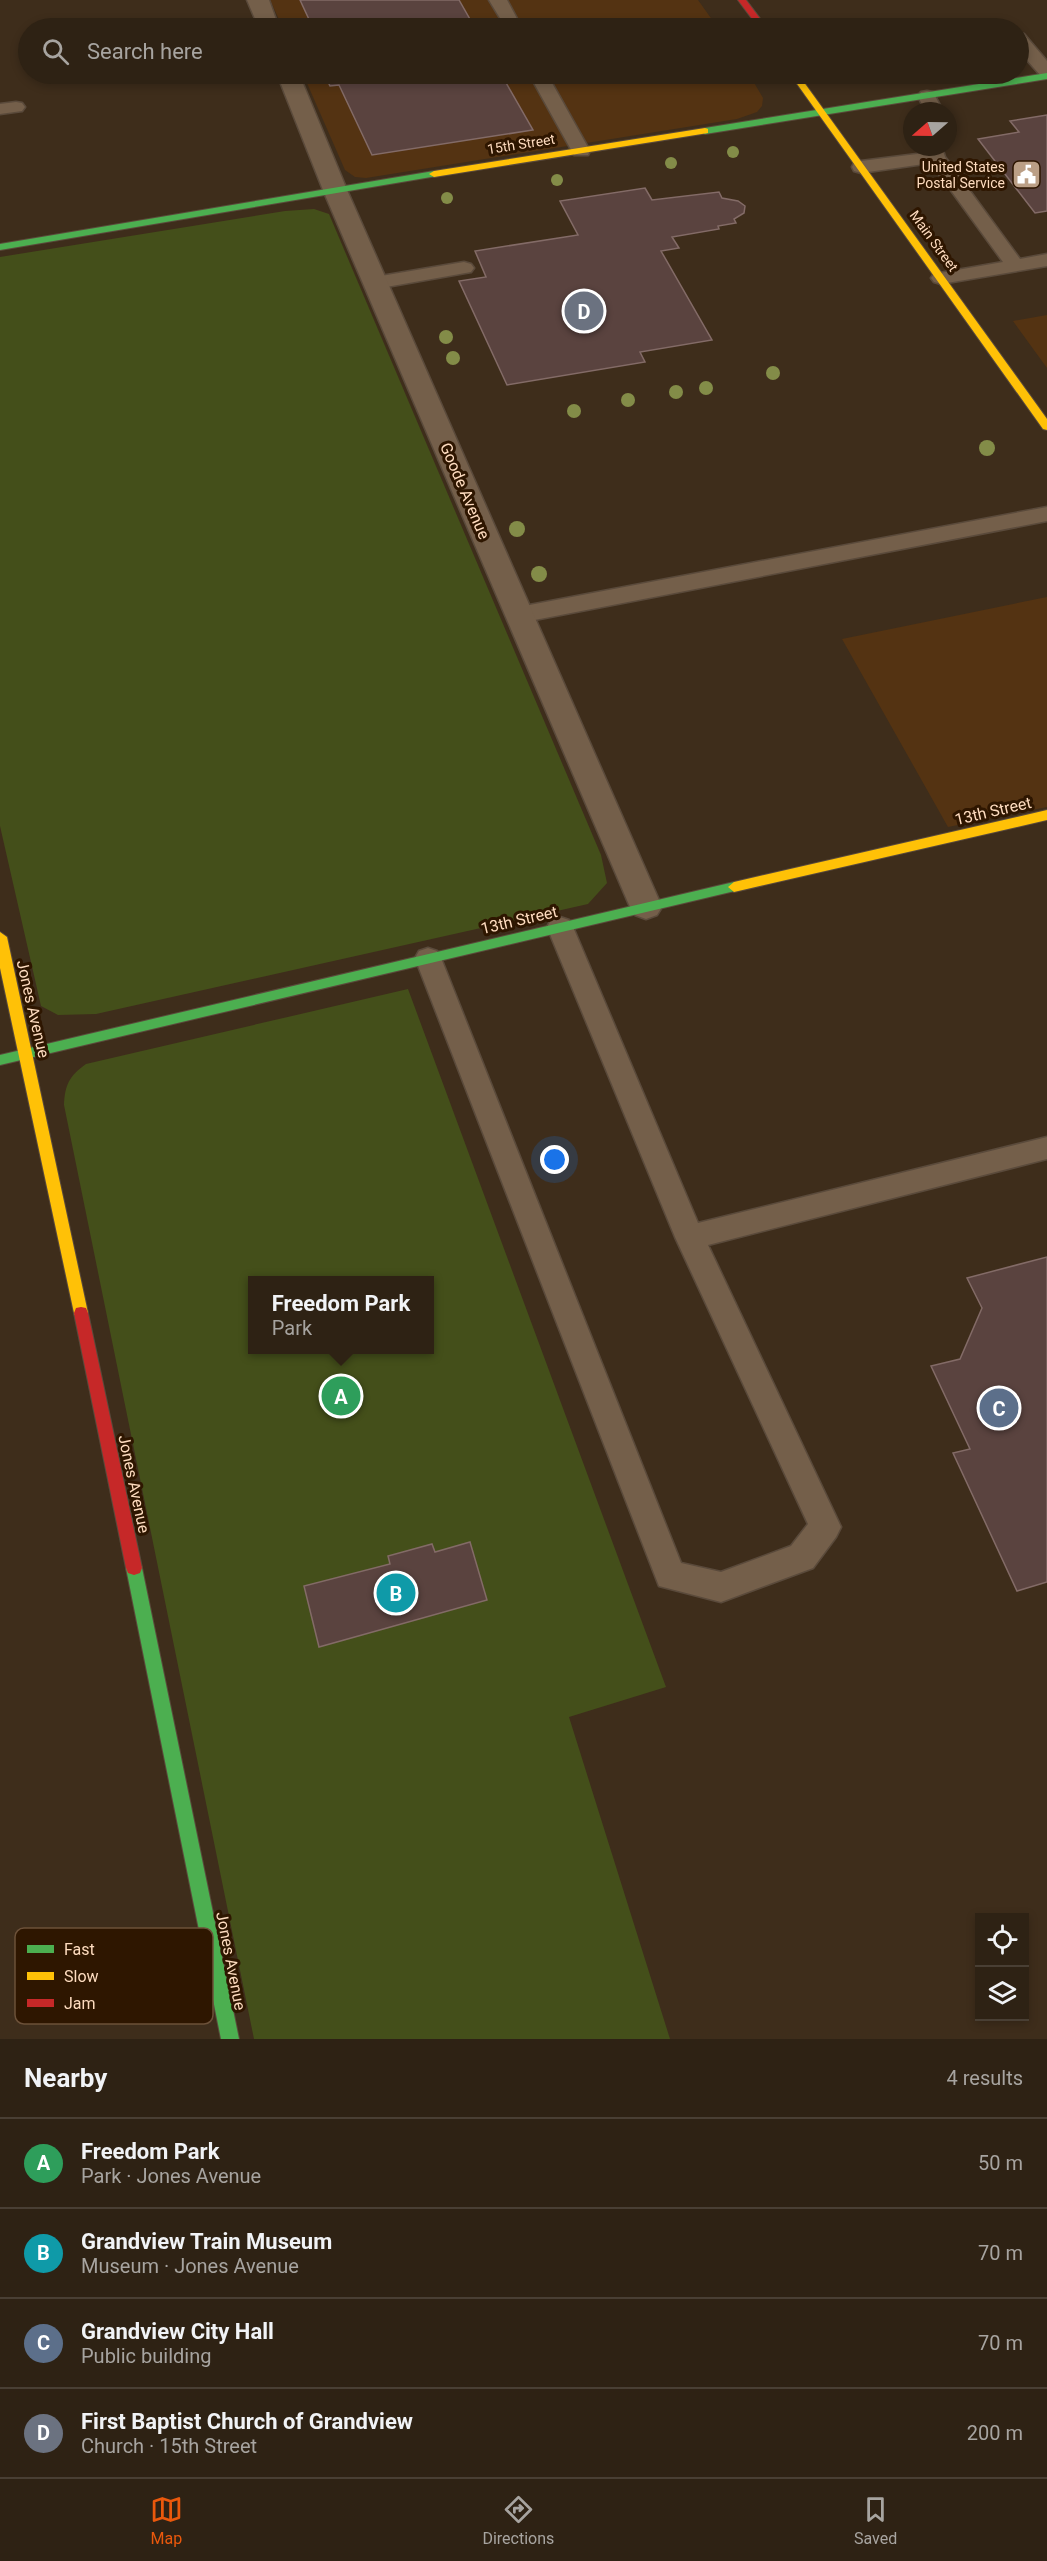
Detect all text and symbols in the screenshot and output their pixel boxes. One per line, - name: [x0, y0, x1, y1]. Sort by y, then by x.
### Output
- search box: [18, 18, 1029, 84]
- icon: search: [39, 35, 72, 68]
- text: Search here: [87, 39, 203, 64]
- north arrow: [903, 102, 957, 156]
- street label: 15th Street: [486, 131, 556, 157]
- place label: United States Postal Service: [916, 159, 1005, 191]
- public building icon: United States Postal Service: [1010, 159, 1042, 191]
- street label: Main Street: [907, 207, 962, 275]
- pin: D: [564, 288, 604, 334]
- street label: Goode Avenue: [436, 440, 494, 542]
- street label: 13th Street: [953, 793, 1033, 829]
- street label: 13th Street: [479, 902, 559, 938]
- street label: Jones Avenue: [13, 958, 53, 1060]
- your location: [540, 1145, 569, 1174]
- popup: [248, 1276, 434, 1354]
- text: Freedom Park: [272, 1291, 410, 1316]
- text: Park: [272, 1316, 312, 1340]
- pin: A: [322, 1374, 360, 1418]
- pin: C: [980, 1386, 1018, 1430]
- street label: Jones Avenue: [114, 1433, 154, 1535]
- pin: B: [376, 1570, 416, 1616]
- street label: Jones Avenue: [212, 1910, 250, 2012]
- map controls: [975, 1913, 1029, 2021]
- button: locate: [975, 1913, 1029, 1967]
- legend: [15, 1928, 213, 2024]
- text: Fast: [64, 1940, 95, 1959]
- text: Slow: [64, 1967, 99, 1986]
- button: layers: [975, 1967, 1029, 2021]
- text: Jam: [64, 1994, 96, 2013]
- text: Nearby: [24, 2063, 107, 2093]
- text: 4 results: [947, 2066, 1023, 2090]
- text: Freedom Park: [81, 2139, 219, 2164]
- text: A: [37, 2151, 50, 2175]
- text: 50 m: [978, 2151, 1023, 2175]
- text: Park · Jones Avenue: [81, 2164, 261, 2188]
- text: Grandview Train Museum: [81, 2229, 332, 2254]
- text: B: [37, 2241, 50, 2265]
- text: 70 m: [978, 2241, 1023, 2265]
- text: Museum · Jones Avenue: [81, 2254, 299, 2278]
- text: Grandview City Hall: [81, 2319, 274, 2344]
- text: C: [37, 2331, 50, 2355]
- text: 70 m: [978, 2331, 1023, 2355]
- text: Public building: [81, 2344, 211, 2368]
- text: First Baptist Church of Grandview: [81, 2409, 413, 2434]
- text: D: [37, 2421, 50, 2445]
- text: 200 m: [967, 2421, 1023, 2445]
- text: Church · 15th Street: [81, 2434, 257, 2458]
- tab: Map: [150, 2493, 183, 2548]
- tab: Directions: [482, 2493, 554, 2548]
- tab: Saved: [854, 2493, 897, 2548]

